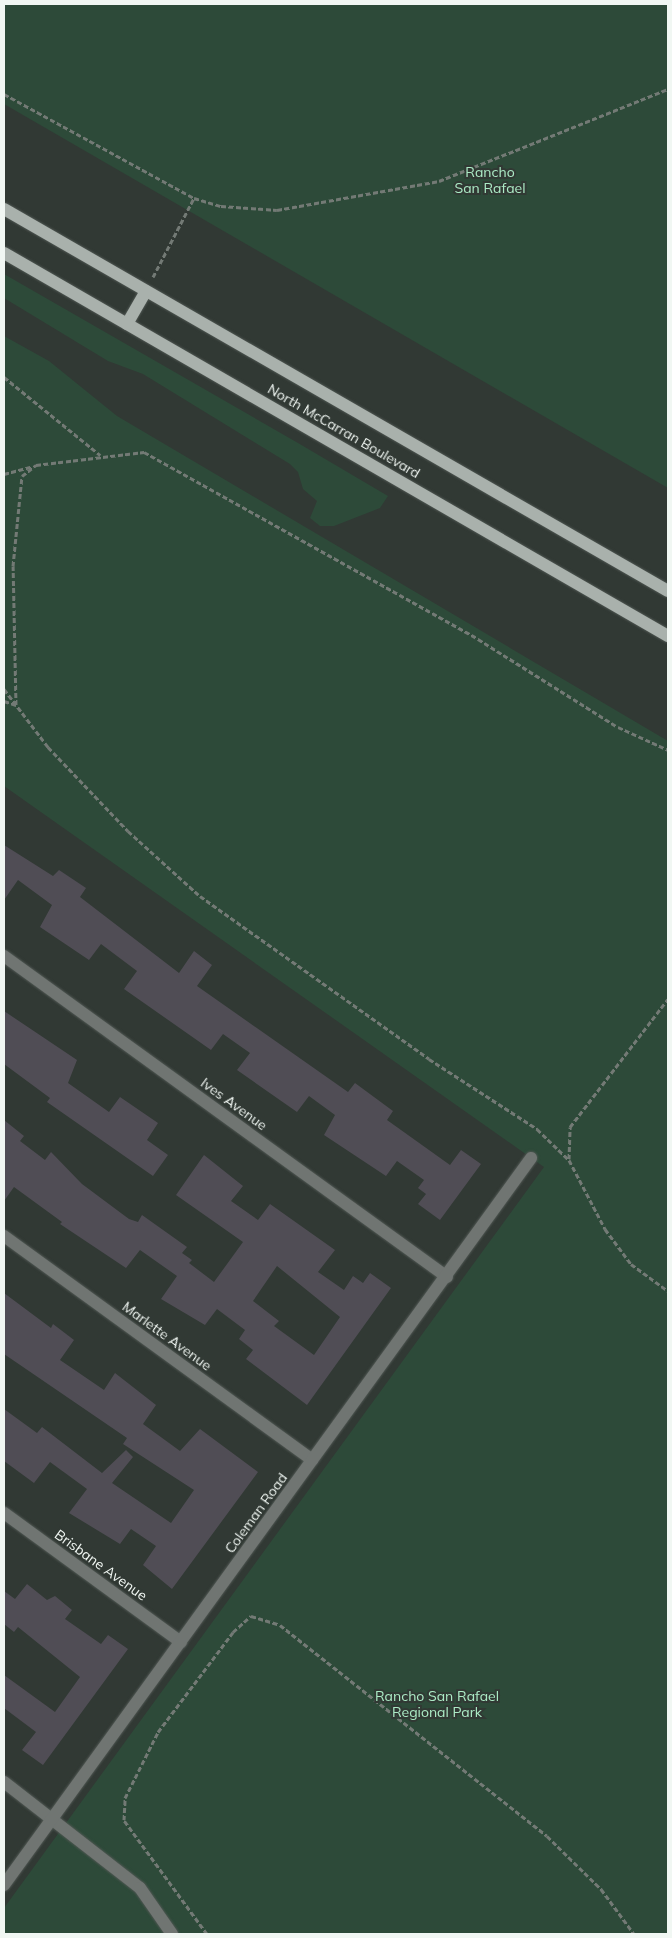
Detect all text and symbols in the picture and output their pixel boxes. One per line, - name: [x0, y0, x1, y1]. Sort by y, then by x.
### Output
- park label: Rancho San Rafael: [454, 164, 526, 196]
- street label: North McCarran Boulevard: [265, 380, 423, 482]
- street label: Ives Avenue: [198, 1074, 270, 1134]
- street label: Marlette Avenue: [119, 1298, 215, 1374]
- street label: Coleman Road: [221, 1470, 291, 1556]
- street label: Brisbane Avenue: [52, 1526, 150, 1604]
- park label: Rancho San Rafael Regional Park: [375, 1688, 499, 1720]

